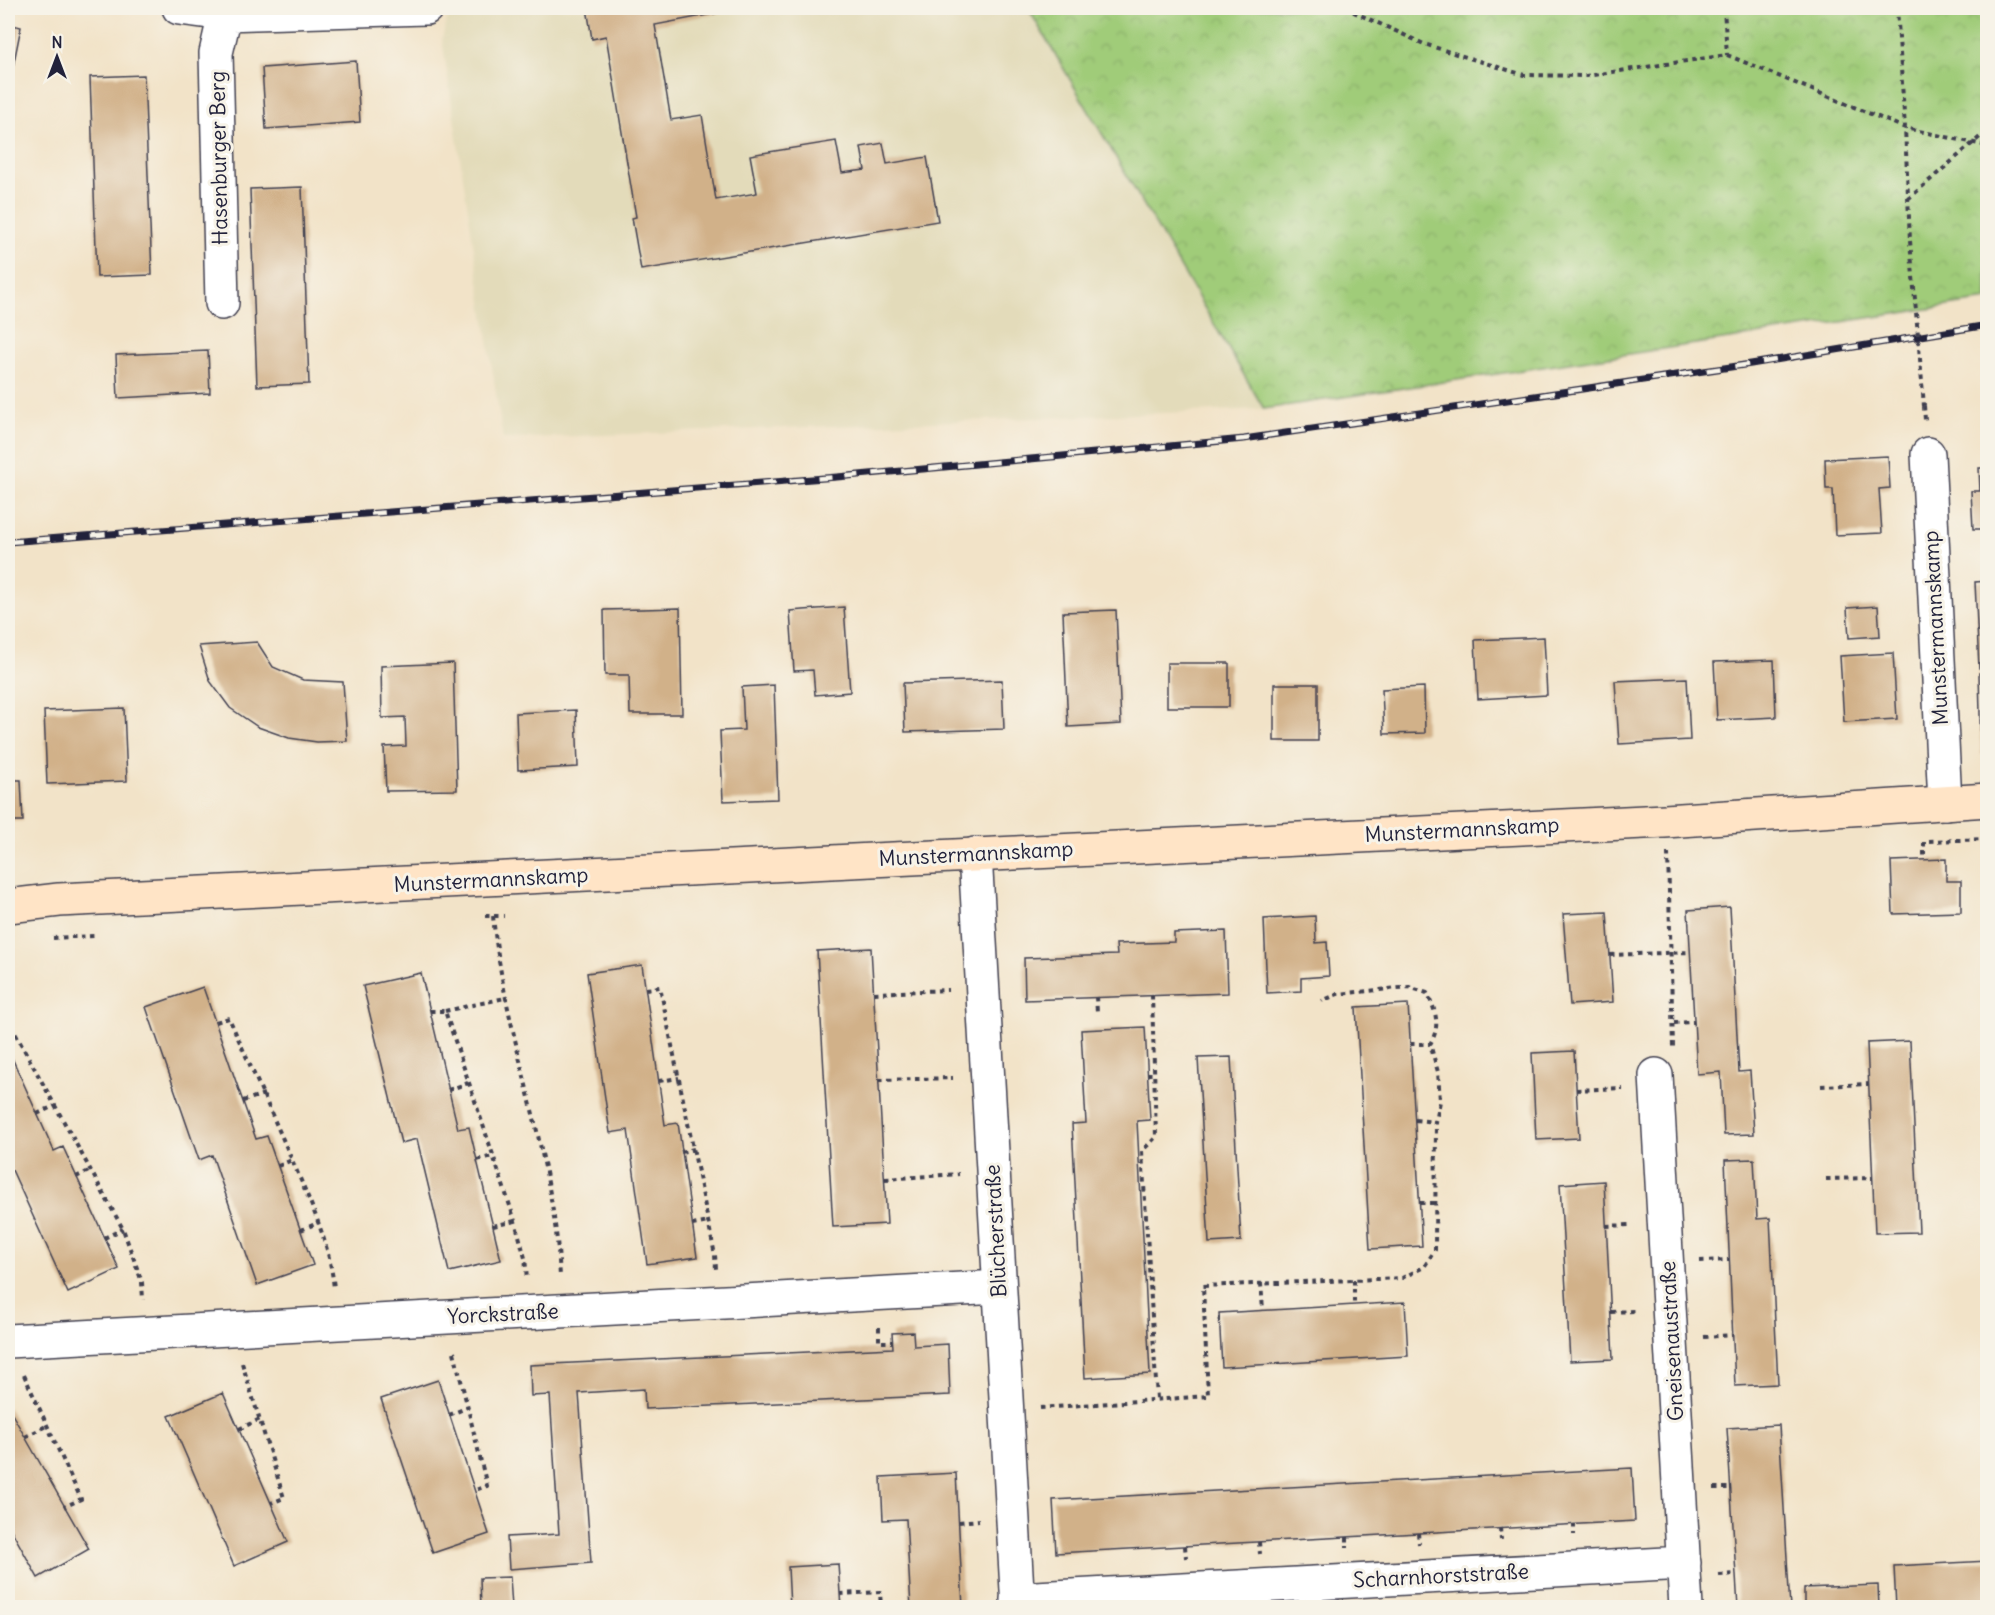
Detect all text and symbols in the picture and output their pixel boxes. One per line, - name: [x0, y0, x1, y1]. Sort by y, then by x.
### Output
- north arrow: [27, 27, 87, 87]
- text: N: [51, 32, 63, 52]
- street label: Hasenburger Berg: [203, 71, 234, 245]
- street label: Munstermannskamp: [1917, 530, 1954, 726]
- street label: Munstermannskamp: [1364, 811, 1560, 848]
- street label: Munstermannskamp: [878, 835, 1074, 872]
- street label: Munstermannskamp: [393, 861, 589, 898]
- street label: Blücherstraße: [979, 1164, 1012, 1298]
- street label: Gneisenaustraße: [1654, 1260, 1689, 1422]
- street label: Yorckstraße: [447, 1297, 559, 1330]
- street label: Scharnhorststraße: [1352, 1557, 1530, 1594]

